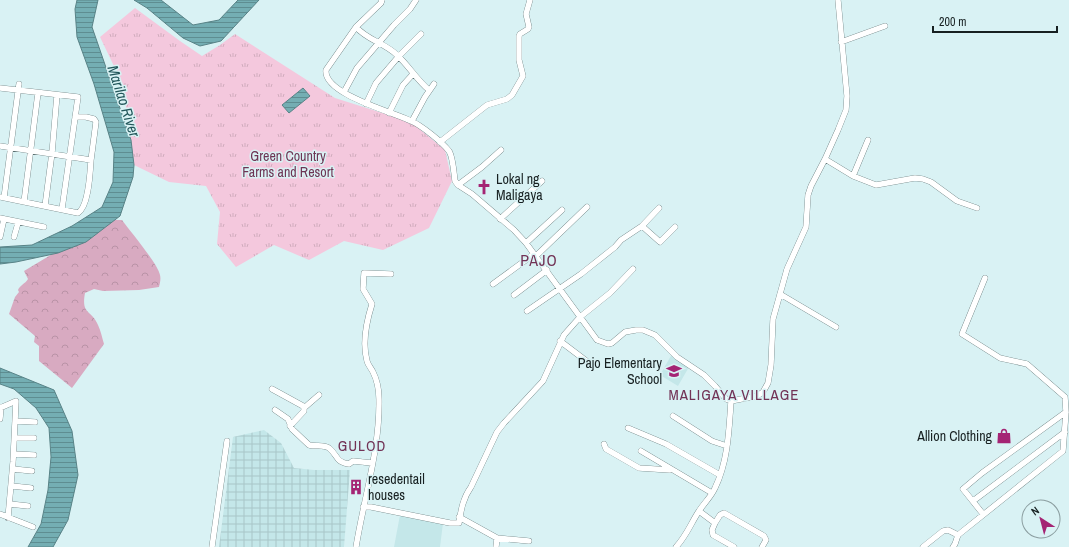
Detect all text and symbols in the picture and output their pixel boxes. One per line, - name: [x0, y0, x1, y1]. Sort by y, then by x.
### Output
- scale bar: [933, 8, 1057, 34]
- text: 200 m: [939, 14, 966, 30]
- water label: Marilao River: [103, 63, 146, 140]
- park label: Green Country Farms and Resort: [242, 147, 334, 181]
- place label: Lokal ng Maligaya: [496, 170, 543, 204]
- church icon: Lokal ng Maligaya: [475, 178, 493, 196]
- district label: PAJO: [520, 249, 558, 271]
- place label: Pajo Elementary School: [578, 354, 662, 388]
- school or university icon: Pajo Elementary School: [665, 362, 683, 380]
- district label: MALIGAYA VILLAGE: [668, 384, 800, 405]
- place label: Allion Clothing: [916, 427, 993, 445]
- shop icon: Allion Clothing: [995, 427, 1013, 445]
- district label: GULOD: [338, 435, 386, 456]
- place label: resedentail houses: [368, 470, 425, 504]
- building icon: resedentail houses: [347, 478, 365, 496]
- north arrow: [1021, 499, 1061, 539]
- text: N: [1028, 503, 1042, 518]

